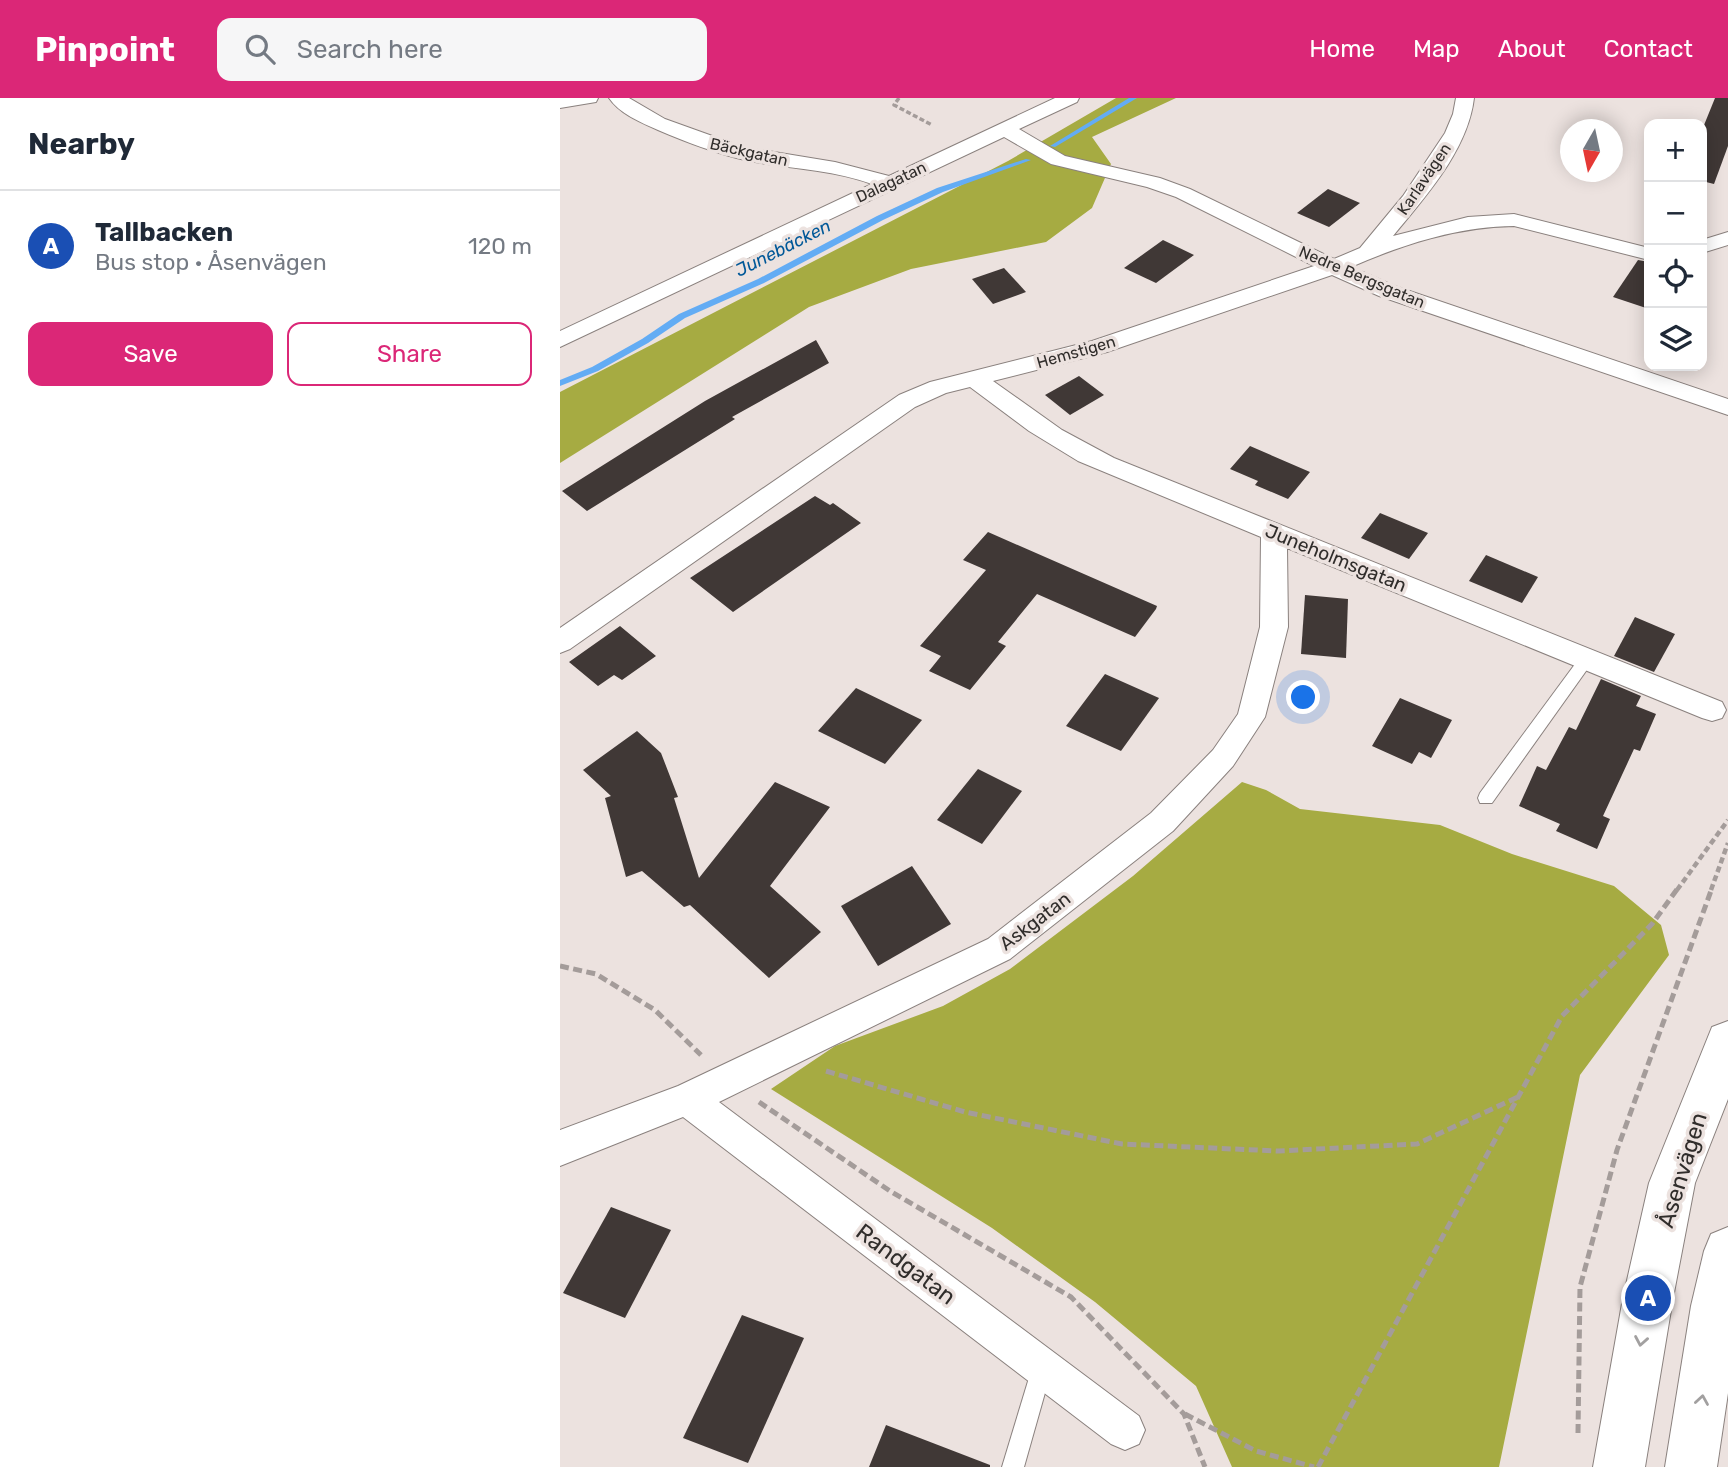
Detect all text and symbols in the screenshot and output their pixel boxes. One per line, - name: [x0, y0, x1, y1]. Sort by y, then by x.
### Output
- search box: [217, 18, 707, 81]
- text: Pinpoint: [35, 30, 175, 69]
- icon: search: [241, 30, 279, 68]
- text: Search here: [297, 34, 443, 65]
- text: Home: [1309, 35, 1375, 63]
- text: Map: [1413, 35, 1460, 63]
- text: About: [1498, 35, 1566, 63]
- text: Contact: [1604, 35, 1693, 63]
- north arrow: [1560, 119, 1623, 182]
- map controls: [1644, 119, 1707, 371]
- button: +: [1644, 119, 1707, 182]
- text: Nearby: [28, 126, 135, 162]
- street label: Bäckgatan: [708, 134, 790, 170]
- street label: Karlavägen: [1393, 139, 1455, 219]
- street label: Dalagatan: [853, 157, 929, 207]
- button: −: [1644, 182, 1707, 245]
- water label: Junebäcken: [732, 215, 834, 281]
- text: Tallbacken: [95, 217, 233, 248]
- text: A: [43, 232, 59, 260]
- text: 120 m: [468, 232, 532, 260]
- street label: Nedre Bergsgatan: [1296, 242, 1428, 312]
- button: locate: [1644, 245, 1707, 308]
- text: Bus stop · Åsenvägen: [95, 248, 327, 276]
- button: layers: [1644, 308, 1707, 371]
- button: Save: [28, 322, 273, 386]
- button: Share: [287, 322, 532, 386]
- street label: Hemstigen: [1034, 332, 1118, 372]
- street label: Juneholmsgatan: [1262, 519, 1410, 597]
- your location: [1286, 680, 1320, 714]
- street label: Askgatan: [995, 887, 1075, 955]
- street label: Åsenvägen: [1651, 1109, 1713, 1231]
- street label: Randgatan: [851, 1218, 961, 1310]
- pin: A: [1625, 1272, 1671, 1324]
- one-way arrow: [1634, 1335, 1649, 1347]
- one-way arrow: [1694, 1394, 1709, 1405]

